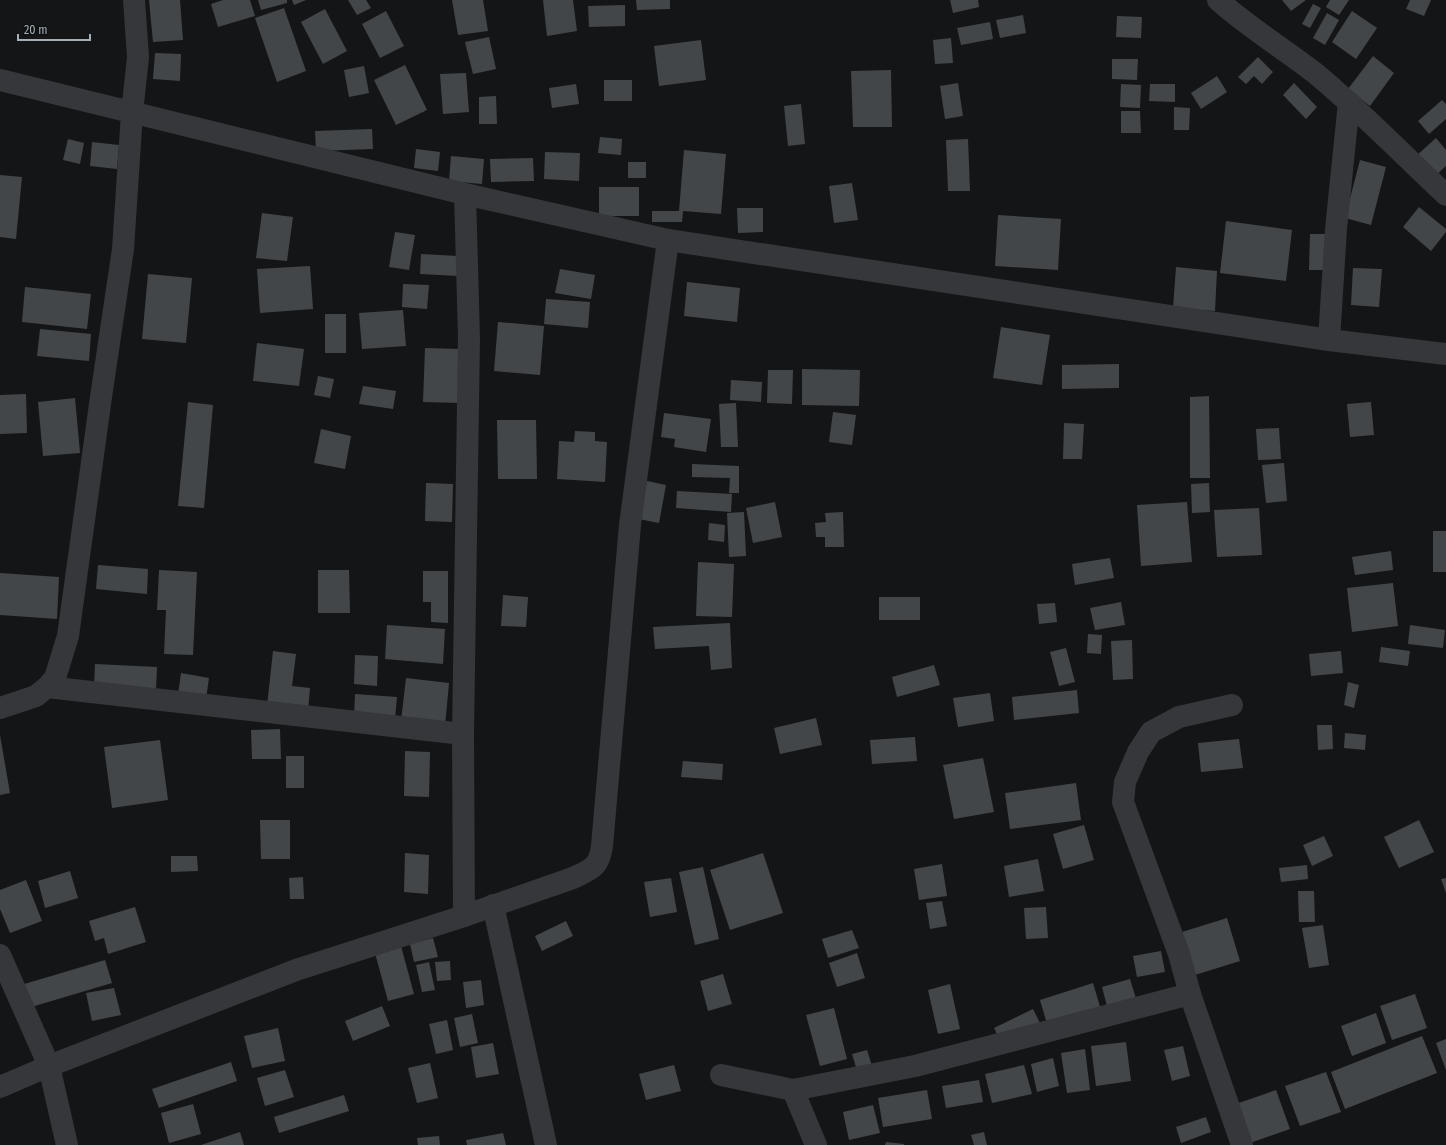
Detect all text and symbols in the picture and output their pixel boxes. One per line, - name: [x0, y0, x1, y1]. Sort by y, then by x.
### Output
- scale bar: [18, 16, 90, 42]
- text: 20 m: [24, 23, 48, 37]

